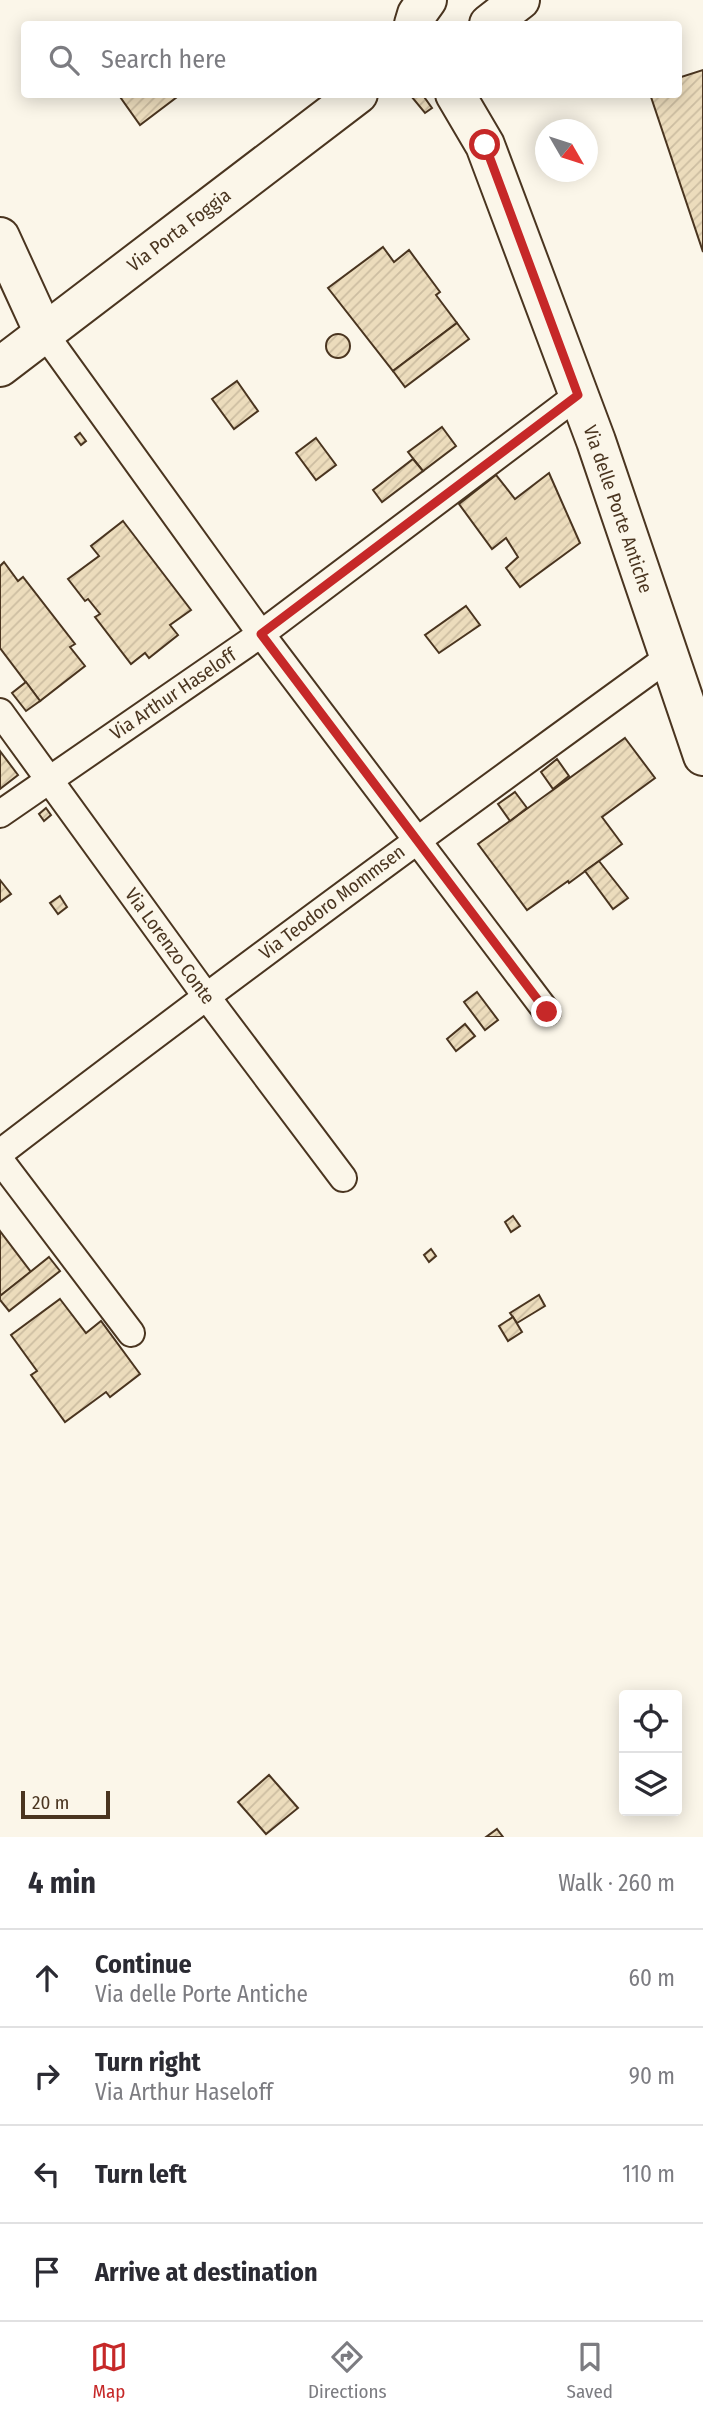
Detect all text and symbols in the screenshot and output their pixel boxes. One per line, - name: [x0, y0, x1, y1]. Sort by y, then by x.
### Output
- search box: [21, 21, 682, 98]
- icon: search: [45, 41, 83, 79]
- text: Search here: [101, 44, 226, 75]
- north arrow: [535, 119, 598, 182]
- route start: [469, 129, 500, 160]
- street label: Via Porta Foggia: [123, 184, 235, 276]
- street label: Via delle Porte Antiche: [578, 422, 658, 596]
- street label: Via Arthur Haseloff: [106, 643, 241, 745]
- street label: Via Teodoro Mommsen: [255, 840, 409, 964]
- street label: Via Lorenzo Conte: [120, 883, 220, 1009]
- route end: [531, 996, 562, 1027]
- map controls: [619, 1690, 682, 1816]
- button: locate: [619, 1690, 682, 1753]
- button: layers: [619, 1753, 682, 1816]
- scale bar: [21, 1788, 110, 1820]
- text: 20 m: [32, 1791, 69, 1814]
- text: 4 min: [28, 1865, 96, 1901]
- text: Walk · 260 m: [558, 1869, 675, 1897]
- text: Continue: [95, 1949, 192, 1980]
- icon: ahead: [28, 1959, 66, 1997]
- text: 60 m: [629, 1964, 675, 1992]
- text: Via delle Porte Antiche: [95, 1980, 308, 2008]
- text: Turn right: [95, 2047, 201, 2078]
- icon: right: [28, 2057, 66, 2095]
- text: 90 m: [629, 2062, 675, 2090]
- text: Via Arthur Haseloff: [95, 2078, 273, 2106]
- icon: left: [28, 2155, 66, 2193]
- text: Turn left: [95, 2159, 187, 2190]
- text: 110 m: [622, 2160, 675, 2188]
- icon: arrive: [28, 2253, 66, 2291]
- text: Arrive at destination: [95, 2257, 318, 2288]
- tab: Map: [90, 2338, 128, 2403]
- tab: Directions: [308, 2338, 387, 2403]
- tab: Saved: [567, 2338, 613, 2403]

